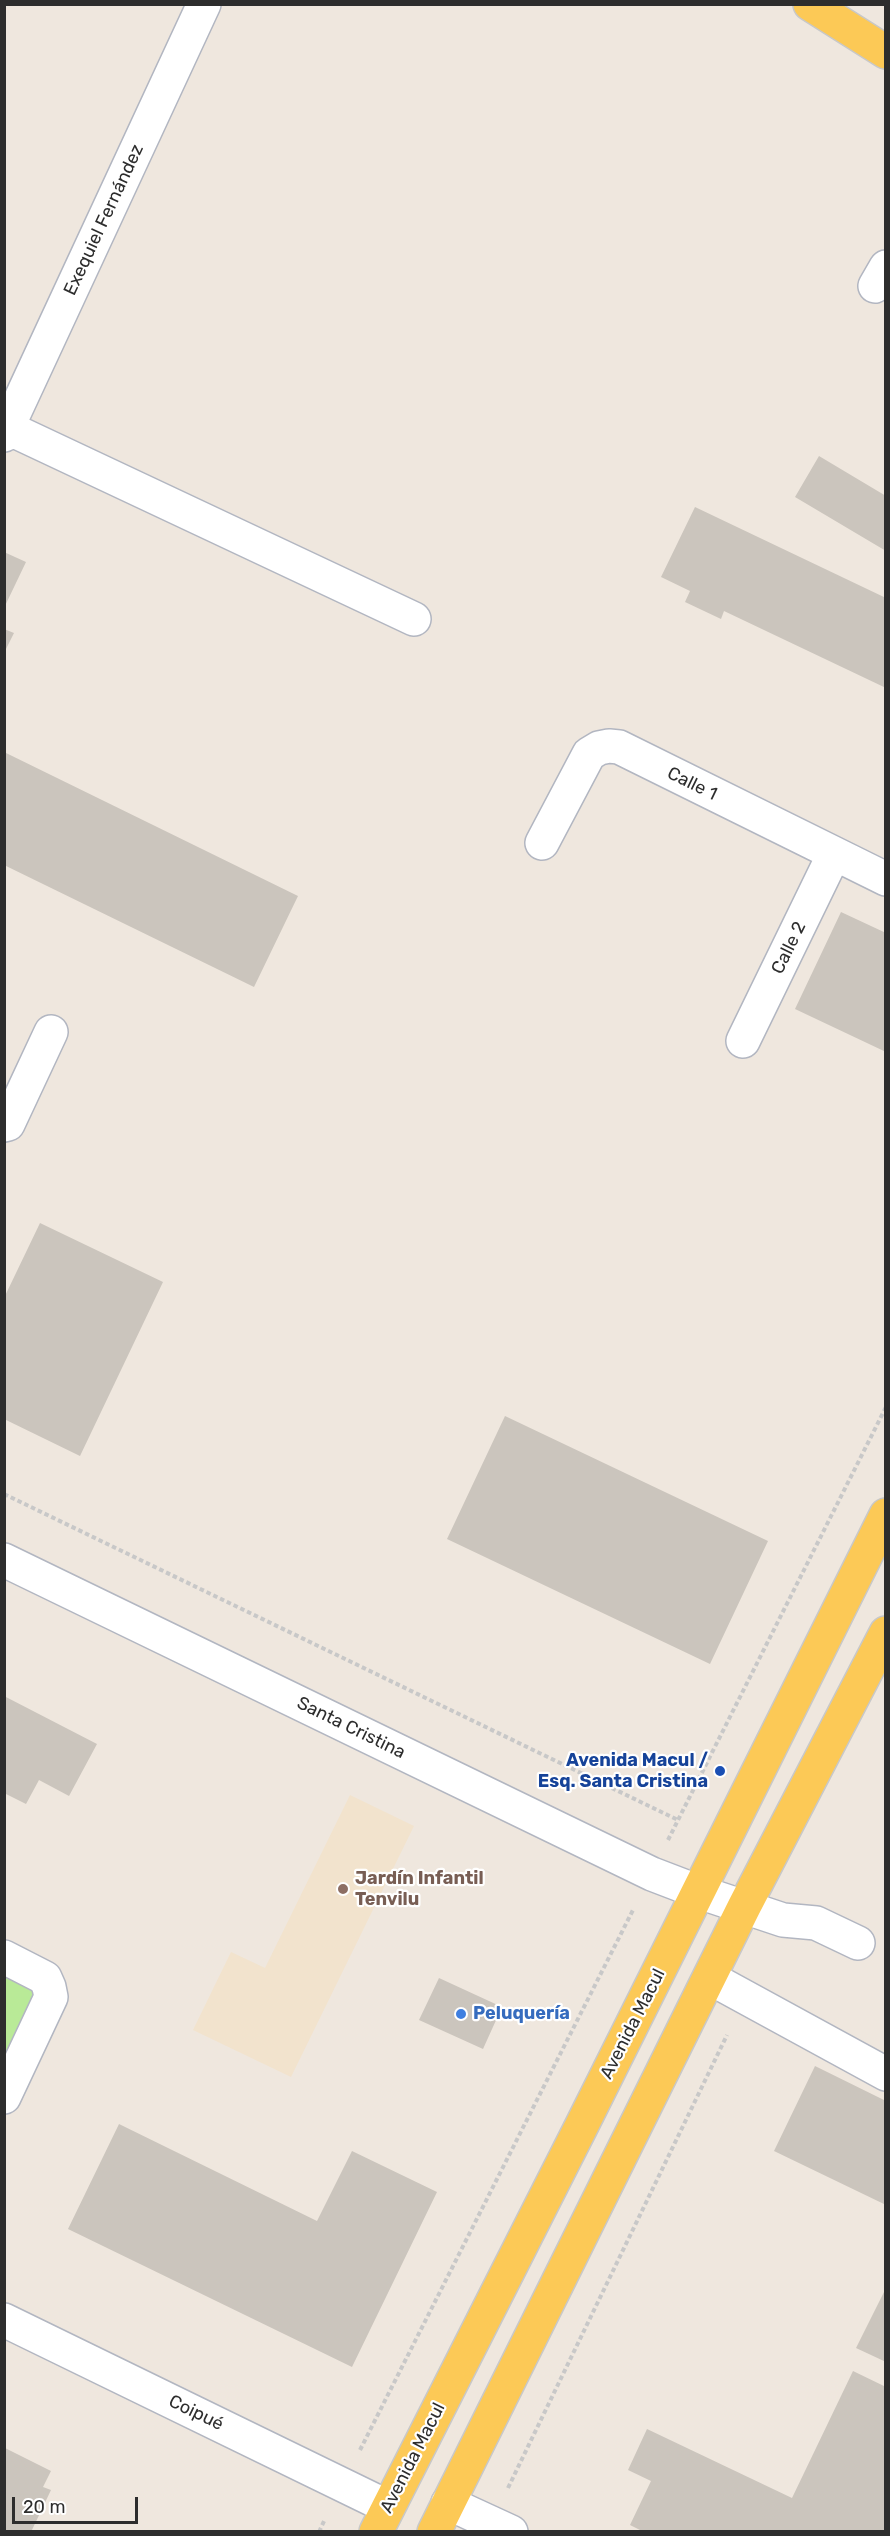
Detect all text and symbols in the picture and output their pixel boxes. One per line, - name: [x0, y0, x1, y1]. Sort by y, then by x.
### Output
- street label: Exequiel Fernández: [60, 141, 148, 299]
- street label: Calle 1: [664, 763, 720, 805]
- street label: Calle 2: [767, 918, 811, 978]
- street label: Santa Cristina: [293, 1692, 409, 1764]
- place label: Avenida Macul / Esq. Santa Cristina: [538, 1750, 708, 1792]
- marker: Avenida Macul / Esq. Santa Cristina: [713, 1764, 727, 1778]
- place label: Jardín Infantil Tenvilu: [355, 1868, 484, 1910]
- marker: Jardín Infantil Tenvilu: [336, 1882, 350, 1896]
- street label: Avenida Macul: [596, 1965, 670, 2083]
- place label: Peluquería: [473, 2003, 570, 2025]
- marker: Peluquería: [454, 2007, 468, 2021]
- street label: Coipué: [165, 2391, 227, 2435]
- street label: Avenida Macul: [376, 2399, 450, 2517]
- scale bar: [15, 2485, 141, 2523]
- text: 20 m: [23, 2496, 65, 2518]

